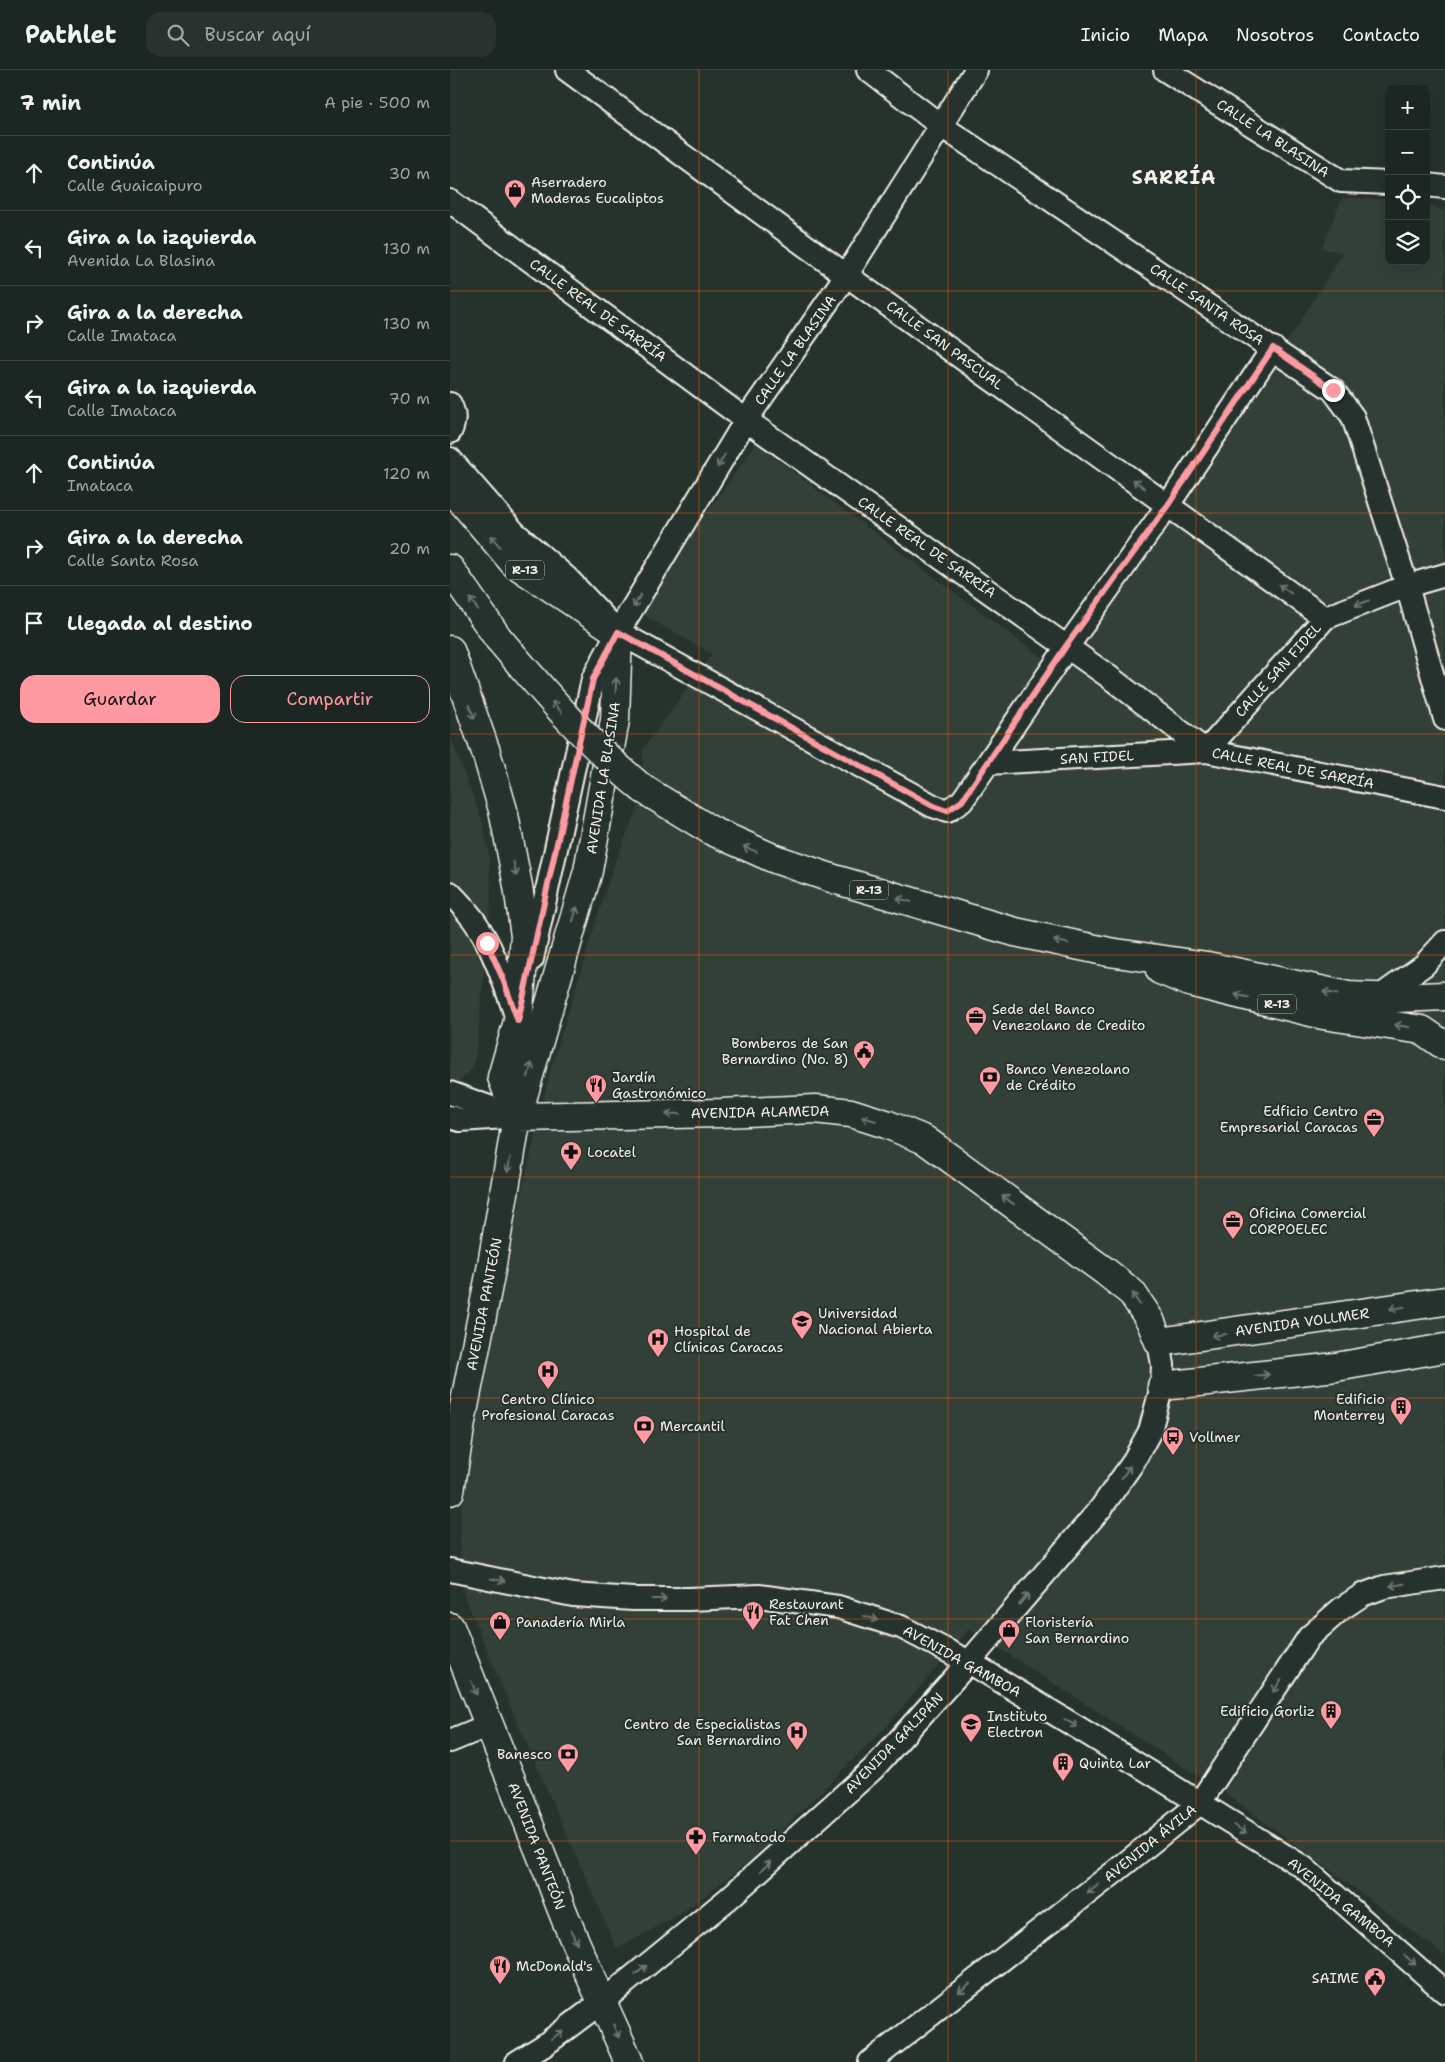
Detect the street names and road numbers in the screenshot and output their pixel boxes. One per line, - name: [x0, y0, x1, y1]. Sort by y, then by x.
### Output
- street label: CALLE LA BLASINA: [1213, 95, 1333, 181]
- street label: CALLE REAL DE SARRÍA: [526, 254, 670, 366]
- street label: CALLE SANTA ROSA: [1146, 259, 1268, 349]
- street label: CALLE LA BLASINA: [750, 291, 840, 409]
- street label: CALLE SAN PASCUAL: [883, 296, 1007, 394]
- street label: CALLE REAL DE SARRÍA: [854, 492, 1000, 602]
- road number: R-13: [506, 560, 544, 580]
- street label: CALLE SAN FIDEL: [1231, 619, 1325, 721]
- street label: AVENIDA LA BLASINA: [582, 701, 624, 855]
- street label: CALLE REAL DE SARRÍA: [1210, 743, 1376, 793]
- street label: SAN FIDEL: [1060, 746, 1135, 768]
- road number: R-13: [850, 880, 888, 900]
- road number: R-13: [1258, 994, 1296, 1014]
- street label: AVENIDA ALAMEDA: [690, 1102, 830, 1122]
- street label: AVENIDA PANTEÓN: [462, 1236, 506, 1372]
- street label: AVENIDA VOLLMER: [1234, 1304, 1371, 1340]
- street label: AVENIDA GAMBOA: [900, 1621, 1024, 1701]
- street label: AVENIDA GALIPÁN: [841, 1689, 947, 1797]
- street label: AVENIDA PANTEÓN: [504, 1780, 570, 1912]
- street label: AVENIDA ÁVILA: [1100, 1800, 1200, 1886]
- street label: AVENIDA GAMBOA: [1284, 1853, 1398, 1951]

